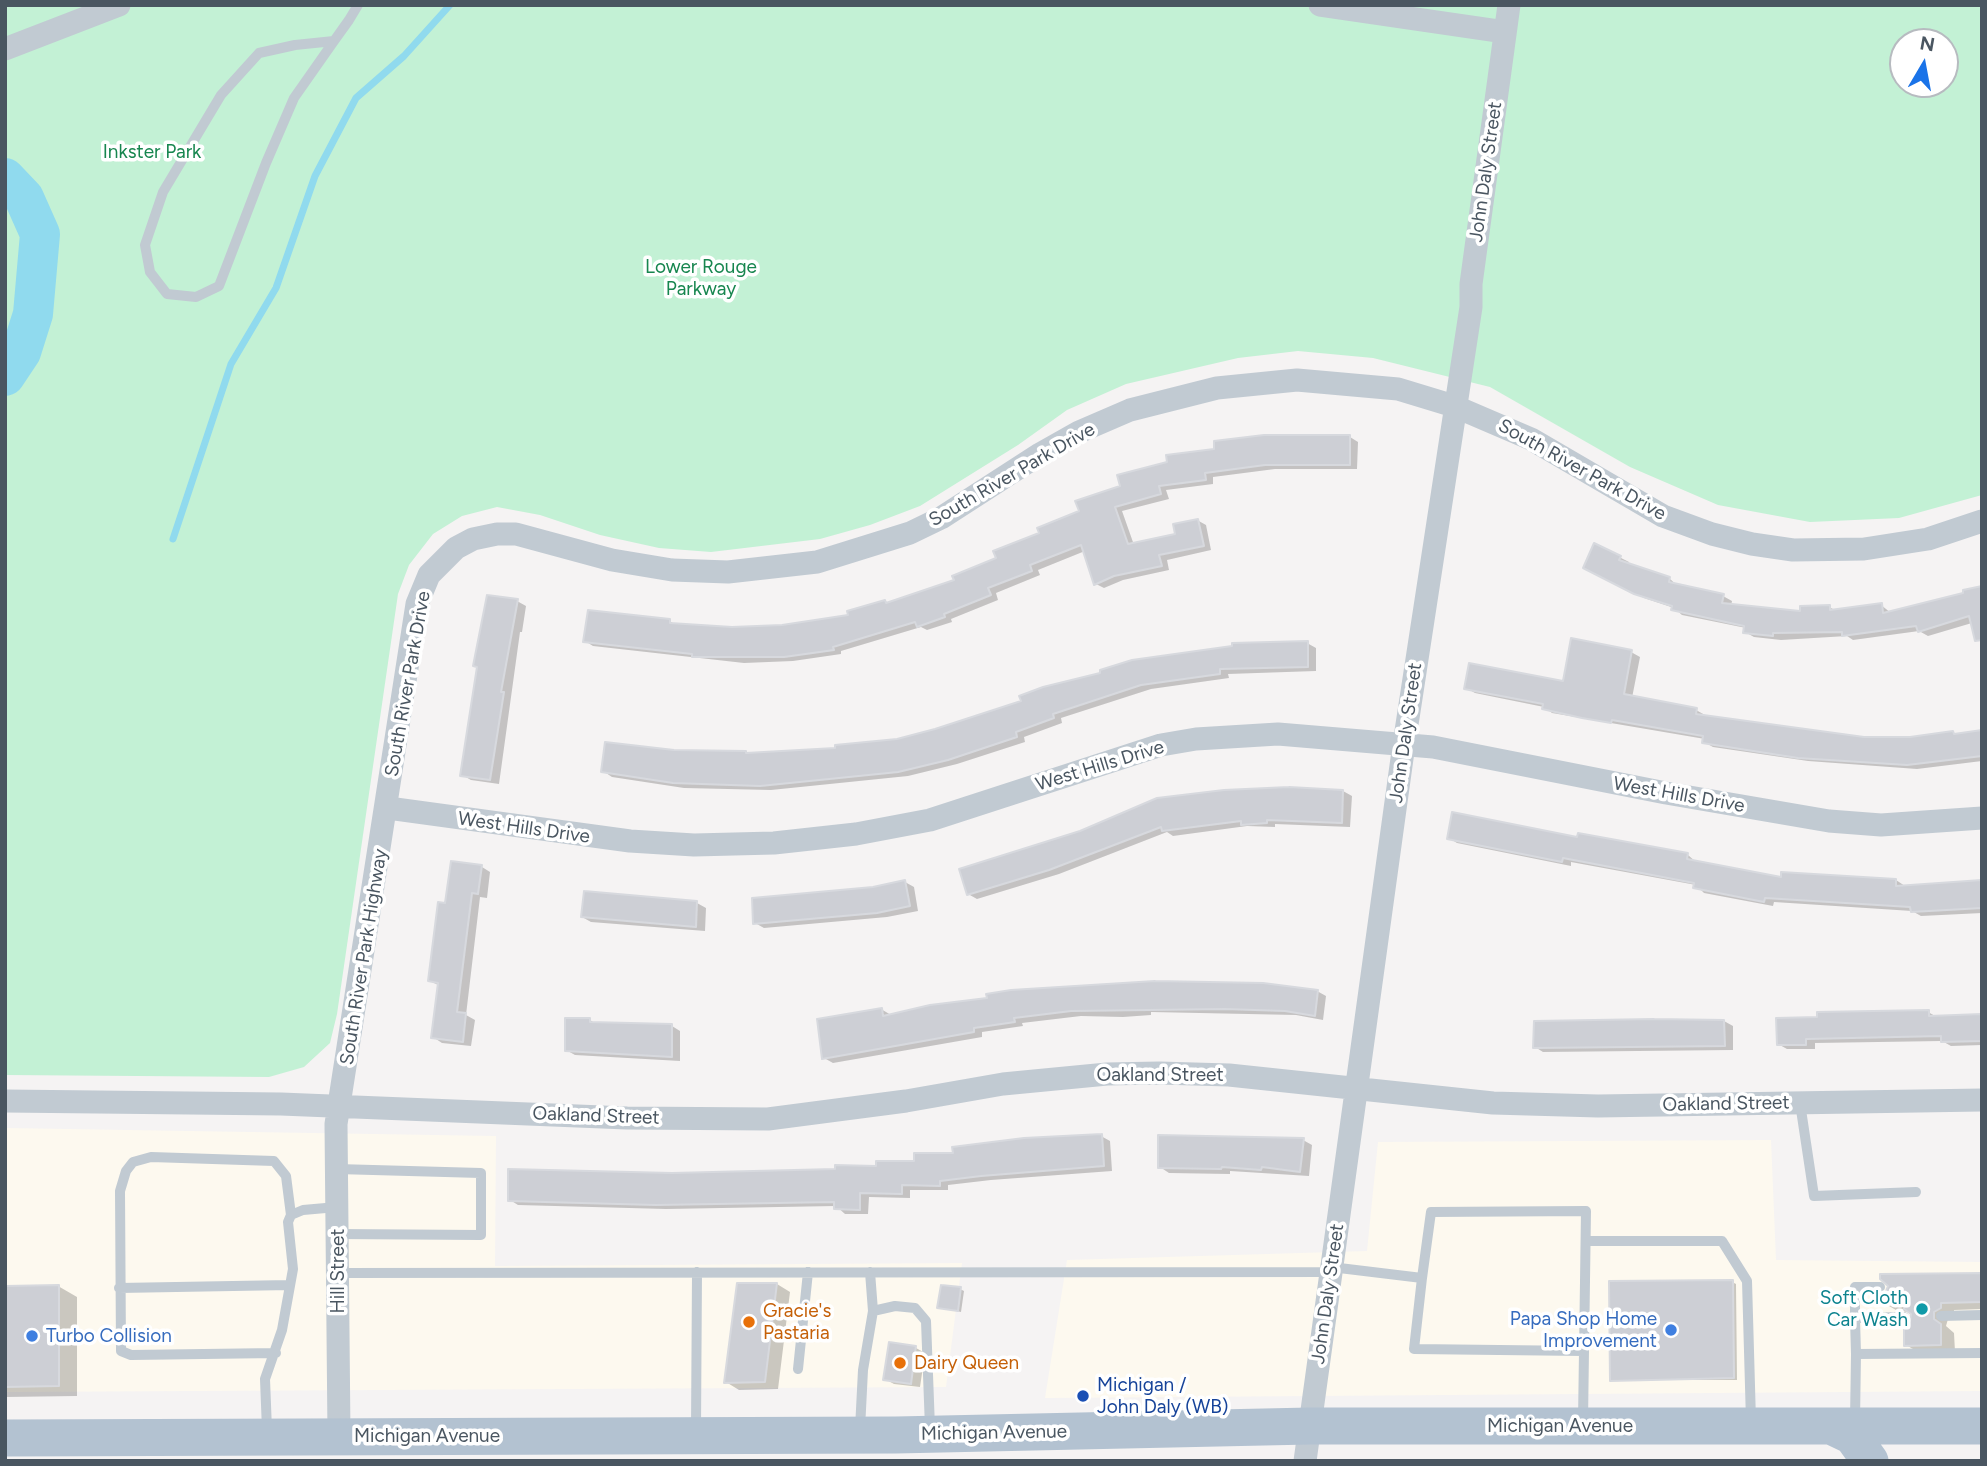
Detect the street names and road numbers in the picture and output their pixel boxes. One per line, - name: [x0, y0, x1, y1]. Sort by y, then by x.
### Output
- street label: John Daly Street: [1465, 100, 1507, 244]
- street label: South River Park Drive: [1494, 414, 1670, 526]
- street label: South River Park Drive: [925, 418, 1099, 532]
- street label: South River Park Drive: [380, 589, 436, 779]
- street label: John Daly Street: [1385, 661, 1427, 805]
- street label: West Hills Drive: [1033, 736, 1167, 796]
- street label: West Hills Drive: [1611, 772, 1747, 818]
- street label: West Hills Drive: [457, 807, 591, 849]
- street label: South River Park Highway: [336, 847, 392, 1067]
- street label: Oakland Street: [1096, 1064, 1224, 1086]
- street label: Oakland Street: [1662, 1091, 1790, 1117]
- street label: Oakland Street: [532, 1102, 660, 1130]
- street label: John Daly Street: [1307, 1222, 1349, 1366]
- street label: Hill Street: [327, 1229, 349, 1313]
- street label: Michigan Avenue: [1487, 1415, 1633, 1437]
- street label: Michigan Avenue: [921, 1420, 1067, 1446]
- street label: Michigan Avenue: [354, 1425, 500, 1447]

